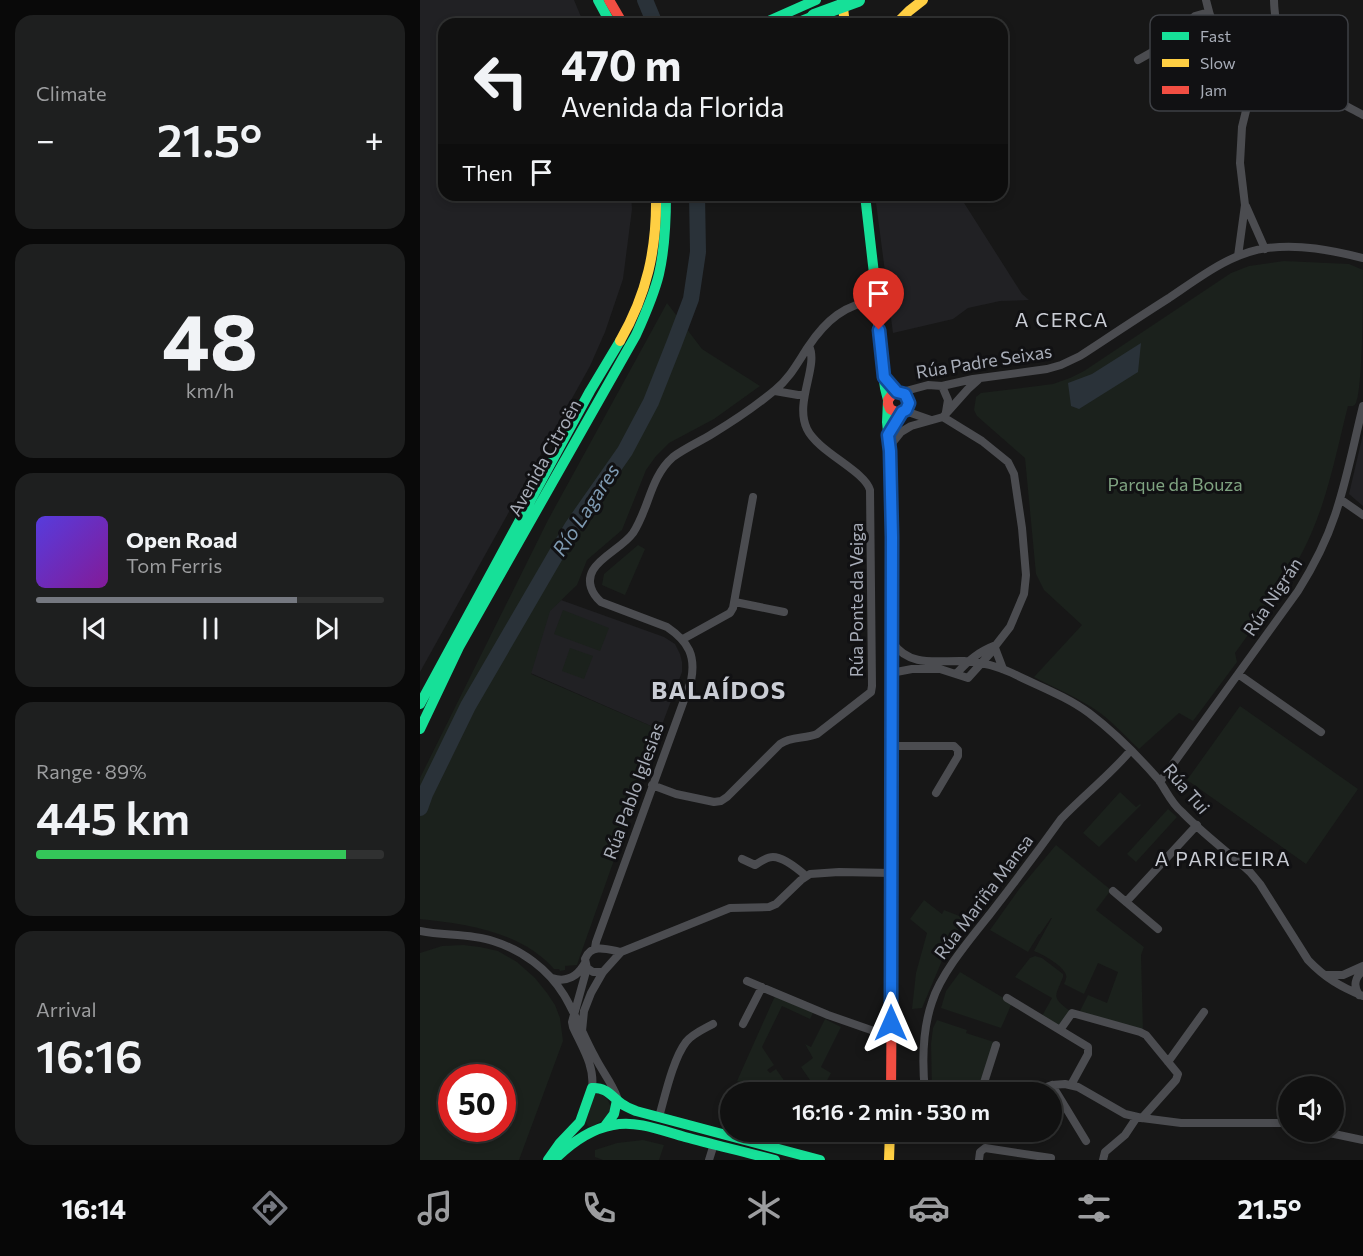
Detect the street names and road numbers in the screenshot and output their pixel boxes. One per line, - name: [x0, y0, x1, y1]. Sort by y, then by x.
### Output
- street label: Rúa Padre Seixas: [914, 339, 1054, 383]
- street label: Avenida Citroën: [503, 395, 585, 520]
- street label: Rúa Ponte da Veiga: [845, 523, 867, 677]
- street label: Rúa Nigrán: [1238, 553, 1306, 640]
- street label: Rúa Pablo Iglesias: [598, 719, 668, 862]
- street label: Rúa Tui: [1159, 759, 1215, 818]
- street label: Rúa Mariña Mansa: [929, 830, 1037, 963]

